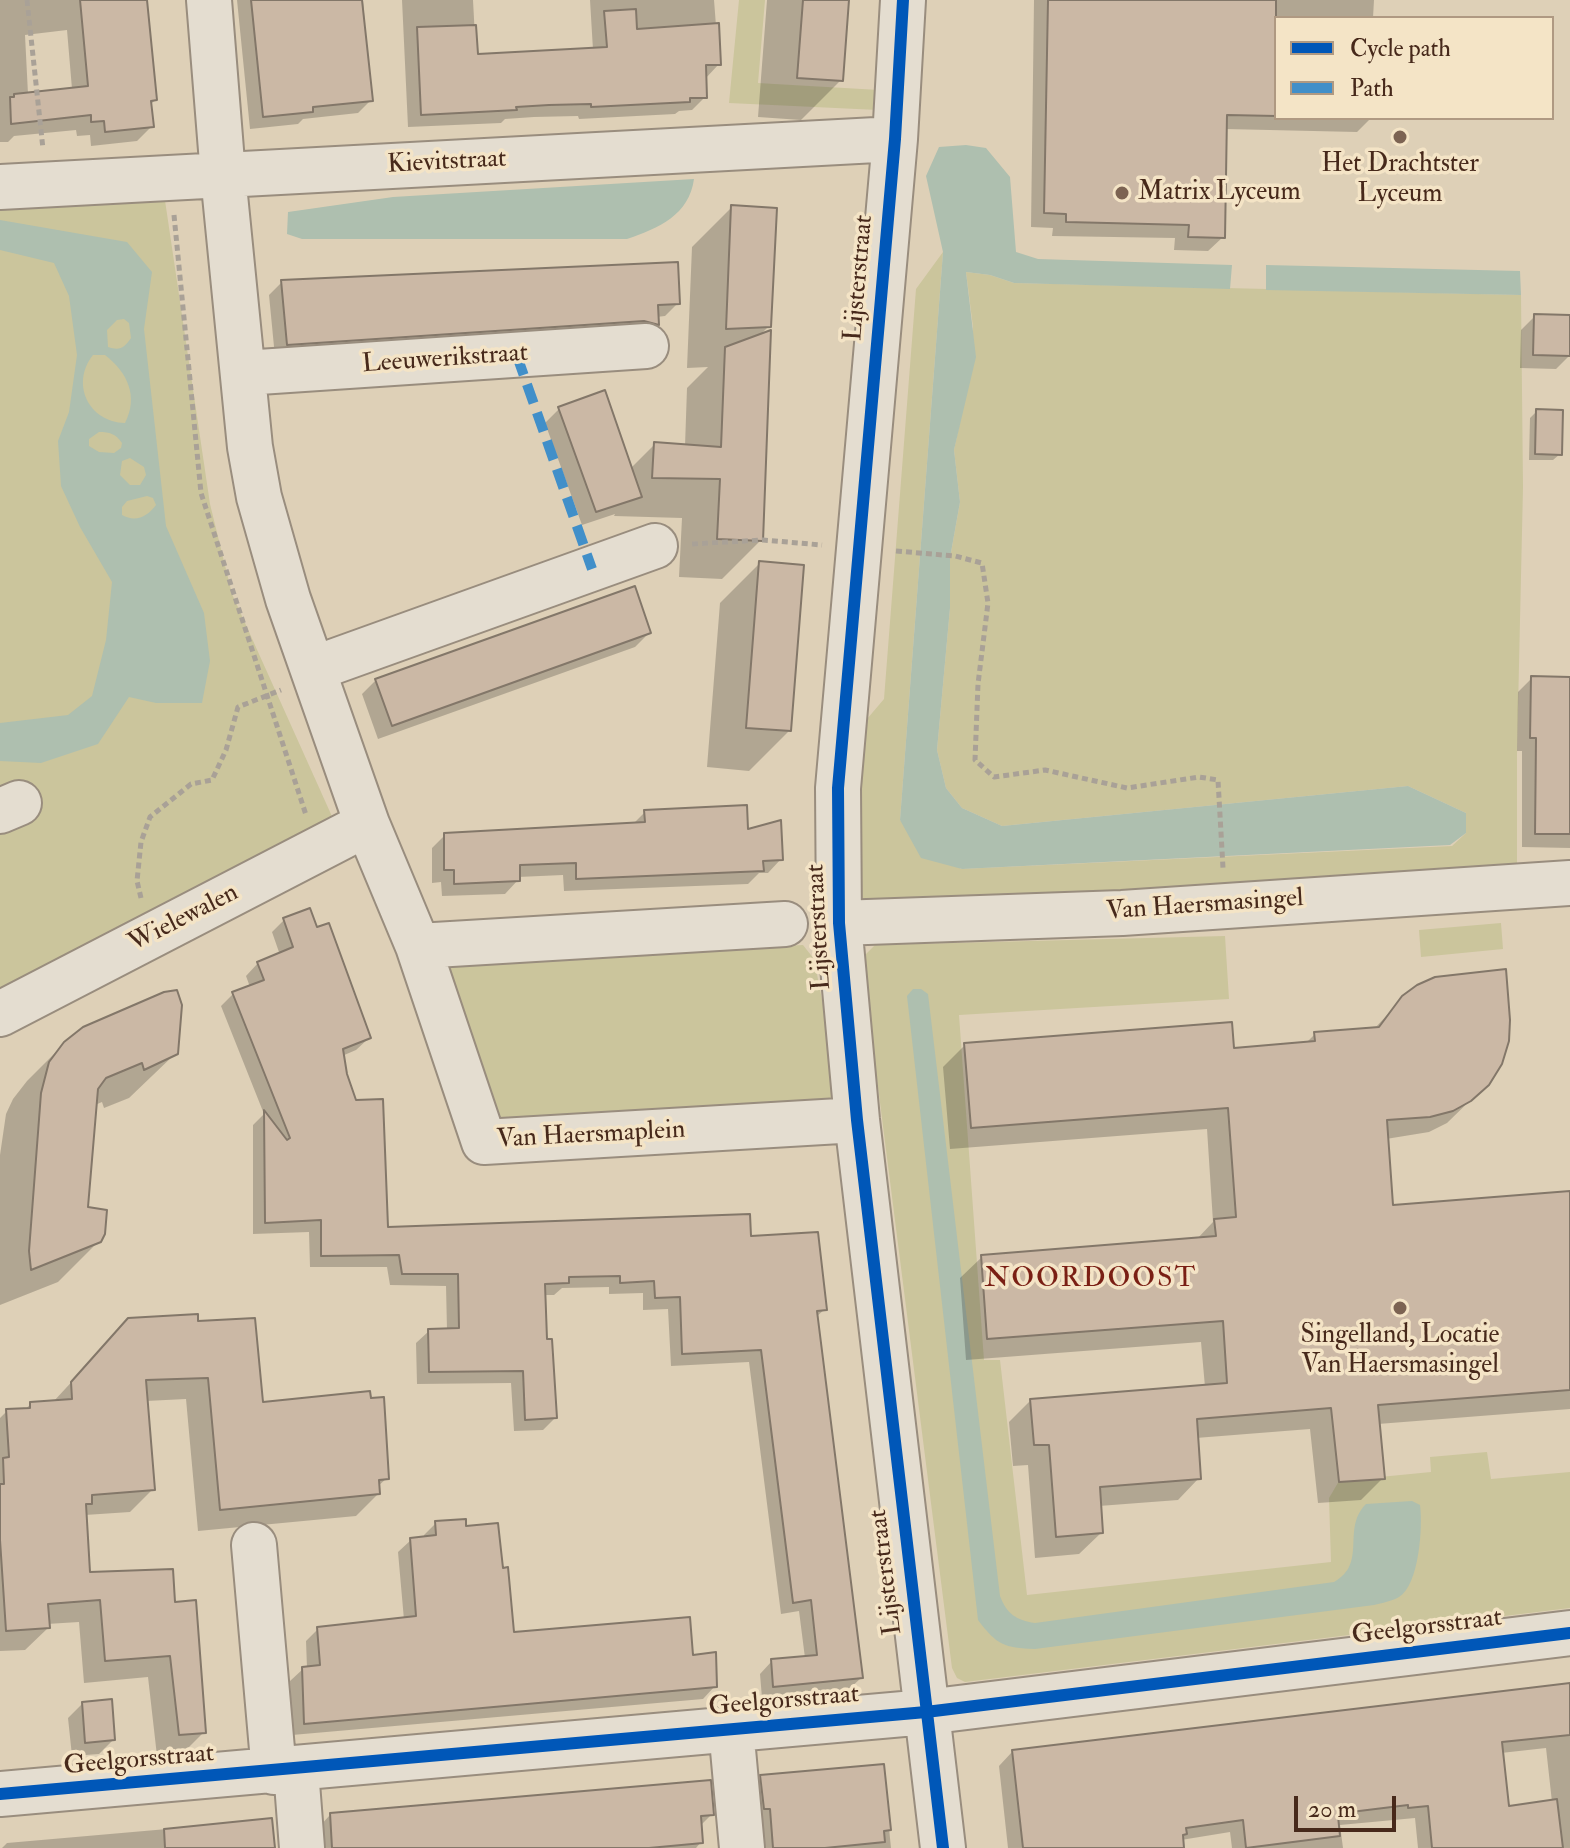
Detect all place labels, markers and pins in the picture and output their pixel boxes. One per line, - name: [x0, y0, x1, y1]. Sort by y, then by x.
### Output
- marker: Het Drachtster Lyceum: [1391, 128, 1409, 146]
- place label: Het Drachtster Lyceum: [1321, 149, 1479, 210]
- place label: Matrix Lyceum: [1138, 177, 1301, 209]
- marker: Matrix Lyceum: [1113, 184, 1131, 202]
- marker: Singelland, Locatie Van Haersmasingel: [1391, 1299, 1409, 1317]
- place label: Singelland, Locatie Van Haersmasingel: [1301, 1320, 1499, 1382]

